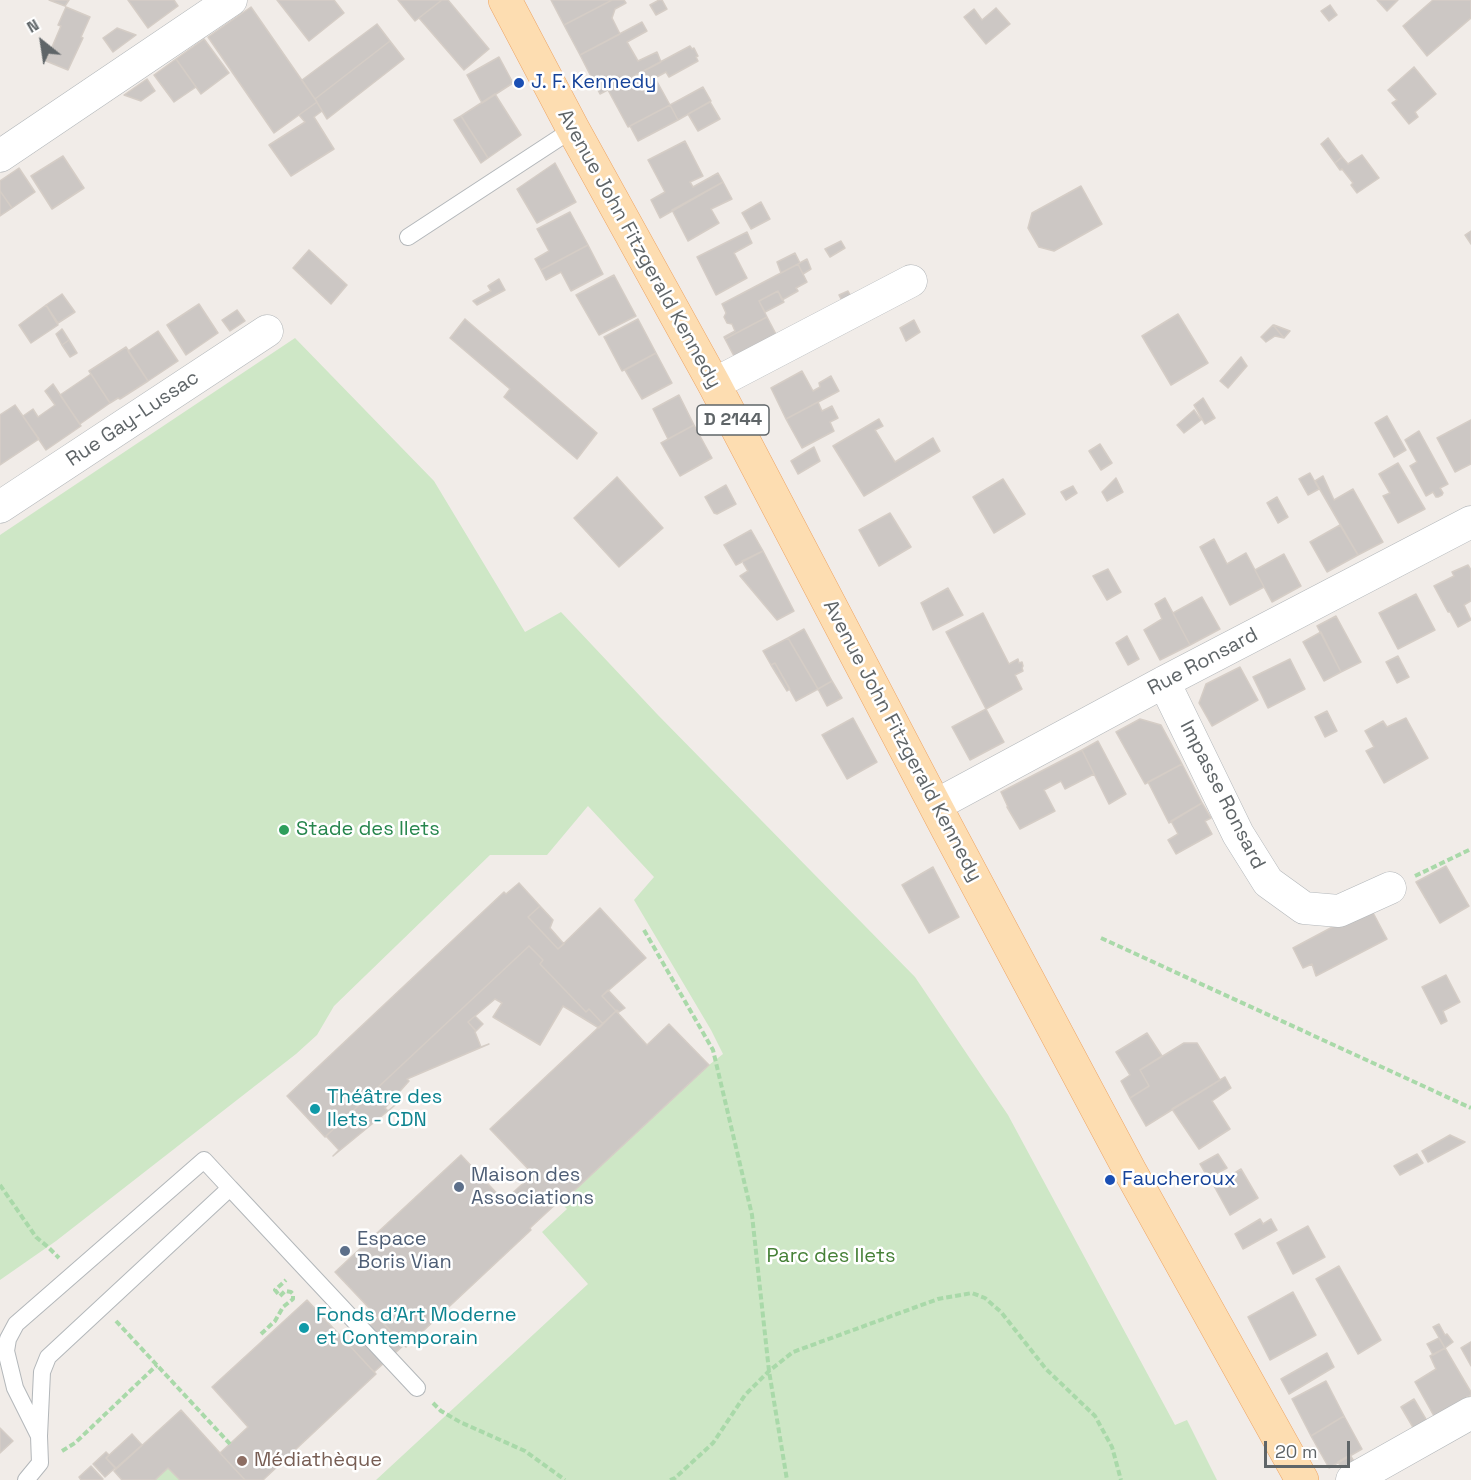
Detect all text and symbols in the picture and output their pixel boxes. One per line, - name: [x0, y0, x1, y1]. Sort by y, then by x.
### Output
- north arrow: [12, 12, 72, 72]
- text: N: [23, 14, 43, 38]
- place label: J. F. Kennedy: [531, 71, 657, 95]
- marker: J. F. Kennedy: [512, 76, 526, 90]
- street label: Avenue John Fitzgerald Kennedy: [552, 105, 726, 393]
- street label: Rue Gay-Lussac: [62, 366, 204, 472]
- road number: D 2144: [697, 405, 769, 435]
- street label: Avenue John Fitzgerald Kennedy: [817, 596, 987, 886]
- street label: Rue Ronsard: [1144, 623, 1262, 701]
- street label: Impasse Ronsard: [1174, 717, 1270, 873]
- place label: Stade des Ilets: [296, 818, 440, 842]
- marker: Stade des Ilets: [277, 823, 291, 837]
- place label: Théâtre des Ilets - CDN: [327, 1086, 442, 1133]
- marker: Théâtre des Ilets - CDN: [308, 1102, 322, 1116]
- place label: Maison des Associations: [471, 1164, 594, 1211]
- place label: Faucheroux: [1122, 1168, 1236, 1192]
- marker: Faucheroux: [1103, 1173, 1117, 1187]
- marker: Maison des Associations: [452, 1180, 466, 1194]
- place label: Espace Boris Vian: [357, 1228, 452, 1275]
- marker: Espace Boris Vian: [338, 1244, 352, 1258]
- park label: Parc des Ilets: [767, 1245, 895, 1269]
- place label: Fonds d'Art Moderne et Contemporain: [316, 1304, 517, 1351]
- marker: Fonds d'Art Moderne et Contemporain: [297, 1321, 311, 1335]
- scale bar: [1267, 1429, 1352, 1467]
- text: 20 m: [1275, 1440, 1318, 1463]
- place label: Médiathèque: [254, 1449, 382, 1473]
- marker: Médiathèque: [235, 1454, 249, 1468]

